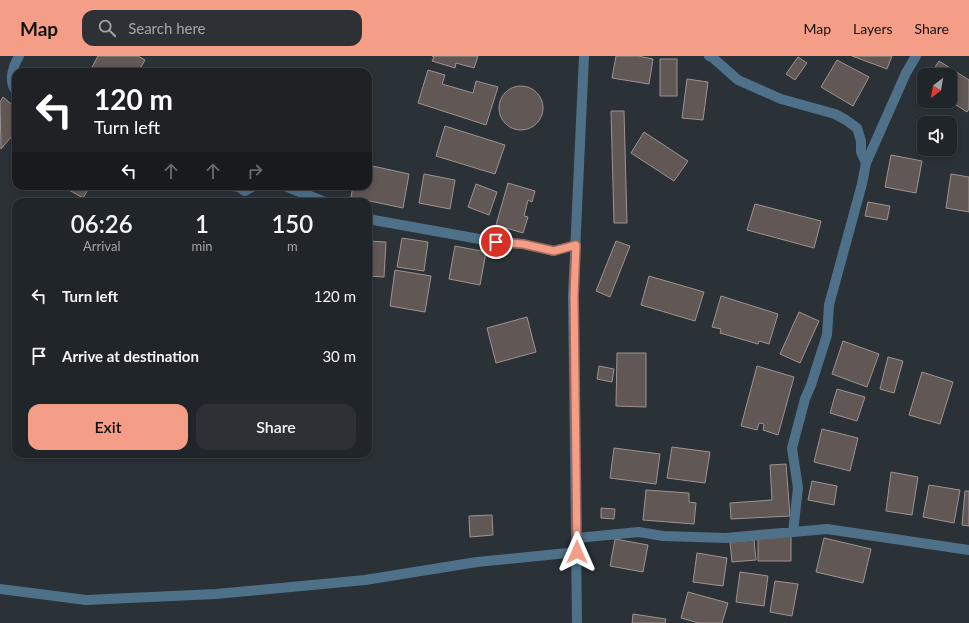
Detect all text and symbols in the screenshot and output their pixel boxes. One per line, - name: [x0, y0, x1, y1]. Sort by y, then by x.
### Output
- search box: [82, 10, 362, 46]
- text: Map: [20, 17, 58, 40]
- icon: search: [96, 17, 118, 39]
- text: Search here: [128, 19, 206, 37]
- text: Map: [803, 20, 831, 37]
- text: Layers: [853, 20, 893, 37]
- text: Share: [915, 20, 949, 37]
- north arrow: [917, 68, 957, 108]
- map controls: [917, 68, 957, 156]
- text: 120 m: [94, 82, 173, 116]
- icon: left: [28, 84, 80, 136]
- text: Turn left: [94, 116, 160, 138]
- button: sound: [917, 116, 957, 156]
- icon: left: [118, 160, 140, 182]
- icon: ahead: [160, 160, 182, 182]
- icon: ahead: [202, 160, 224, 182]
- icon: right: [244, 160, 266, 182]
- text: 06:26: [71, 209, 133, 238]
- text: 1: [195, 209, 209, 238]
- text: 150: [271, 209, 313, 238]
- pin: [479, 225, 513, 259]
- icon: arrive: [485, 231, 507, 253]
- text: Arrival: [83, 238, 120, 254]
- text: min: [191, 238, 213, 254]
- text: m: [287, 238, 298, 254]
- icon: left: [28, 285, 50, 307]
- text: Turn left: [62, 287, 118, 305]
- text: 120 m: [314, 287, 356, 305]
- icon: arrive: [28, 345, 50, 367]
- text: Arrive at destination: [62, 347, 199, 365]
- text: 30 m: [322, 347, 356, 365]
- button: Exit: [28, 404, 188, 450]
- button: Share: [196, 404, 356, 450]
- position arrow: [556, 531, 598, 573]

